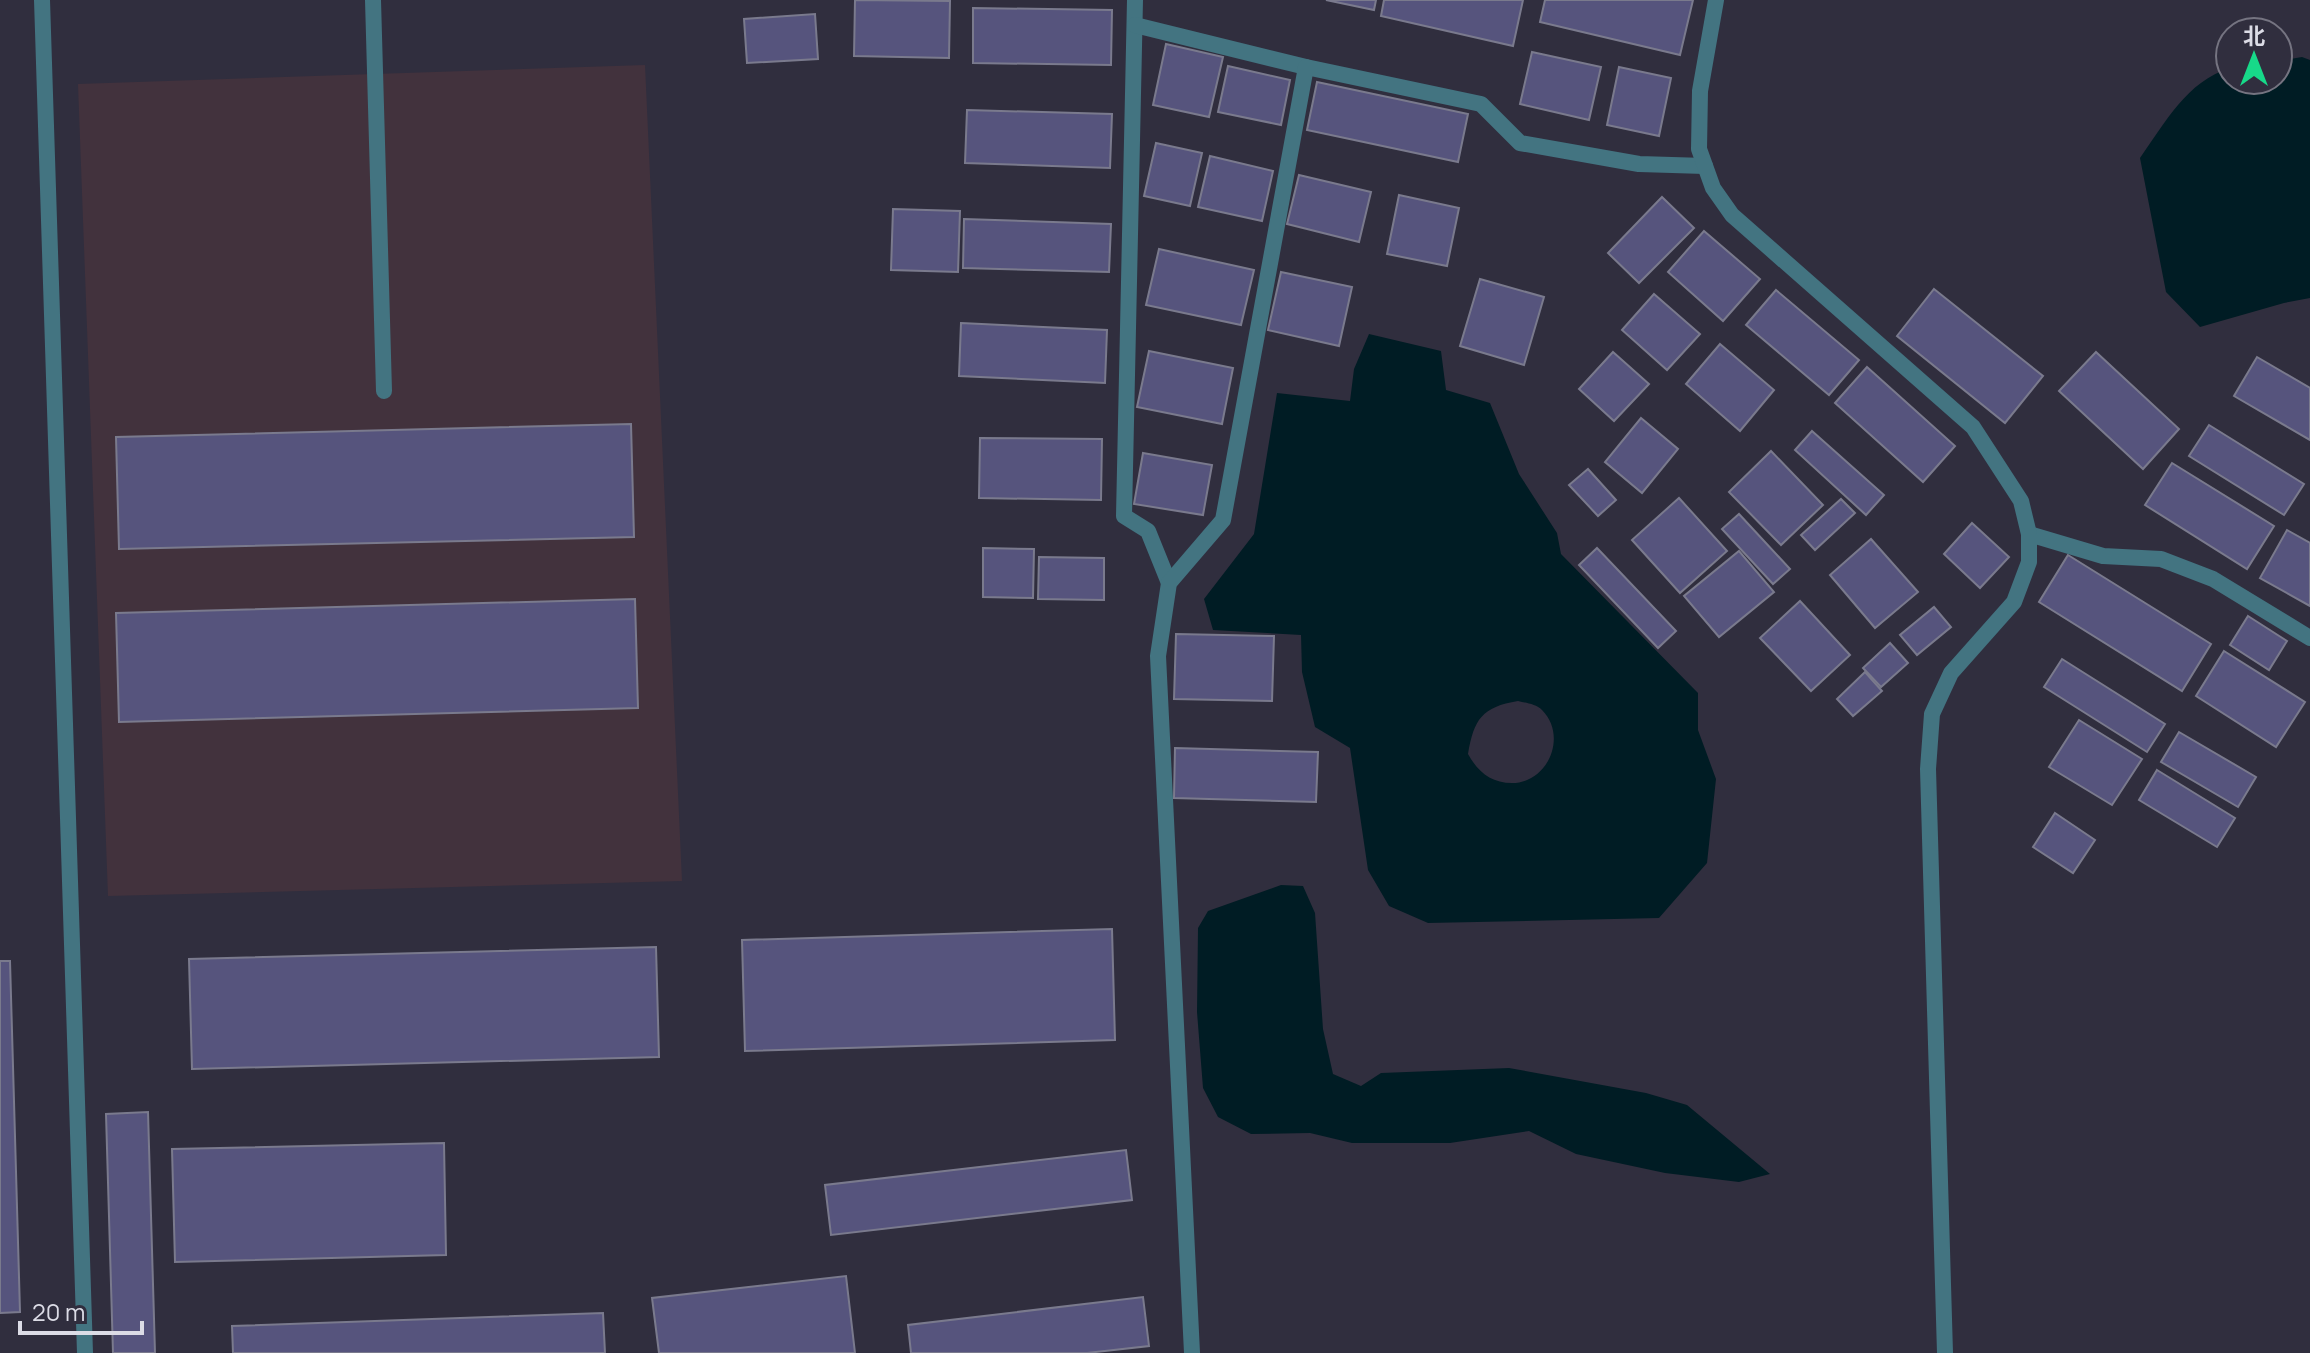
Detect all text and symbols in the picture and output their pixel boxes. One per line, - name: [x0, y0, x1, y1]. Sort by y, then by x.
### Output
- north arrow: [2214, 16, 2294, 96]
- text: 北: [2243, 21, 2265, 51]
- scale bar: [20, 1285, 142, 1335]
- text: 20 m: [32, 1295, 85, 1328]

